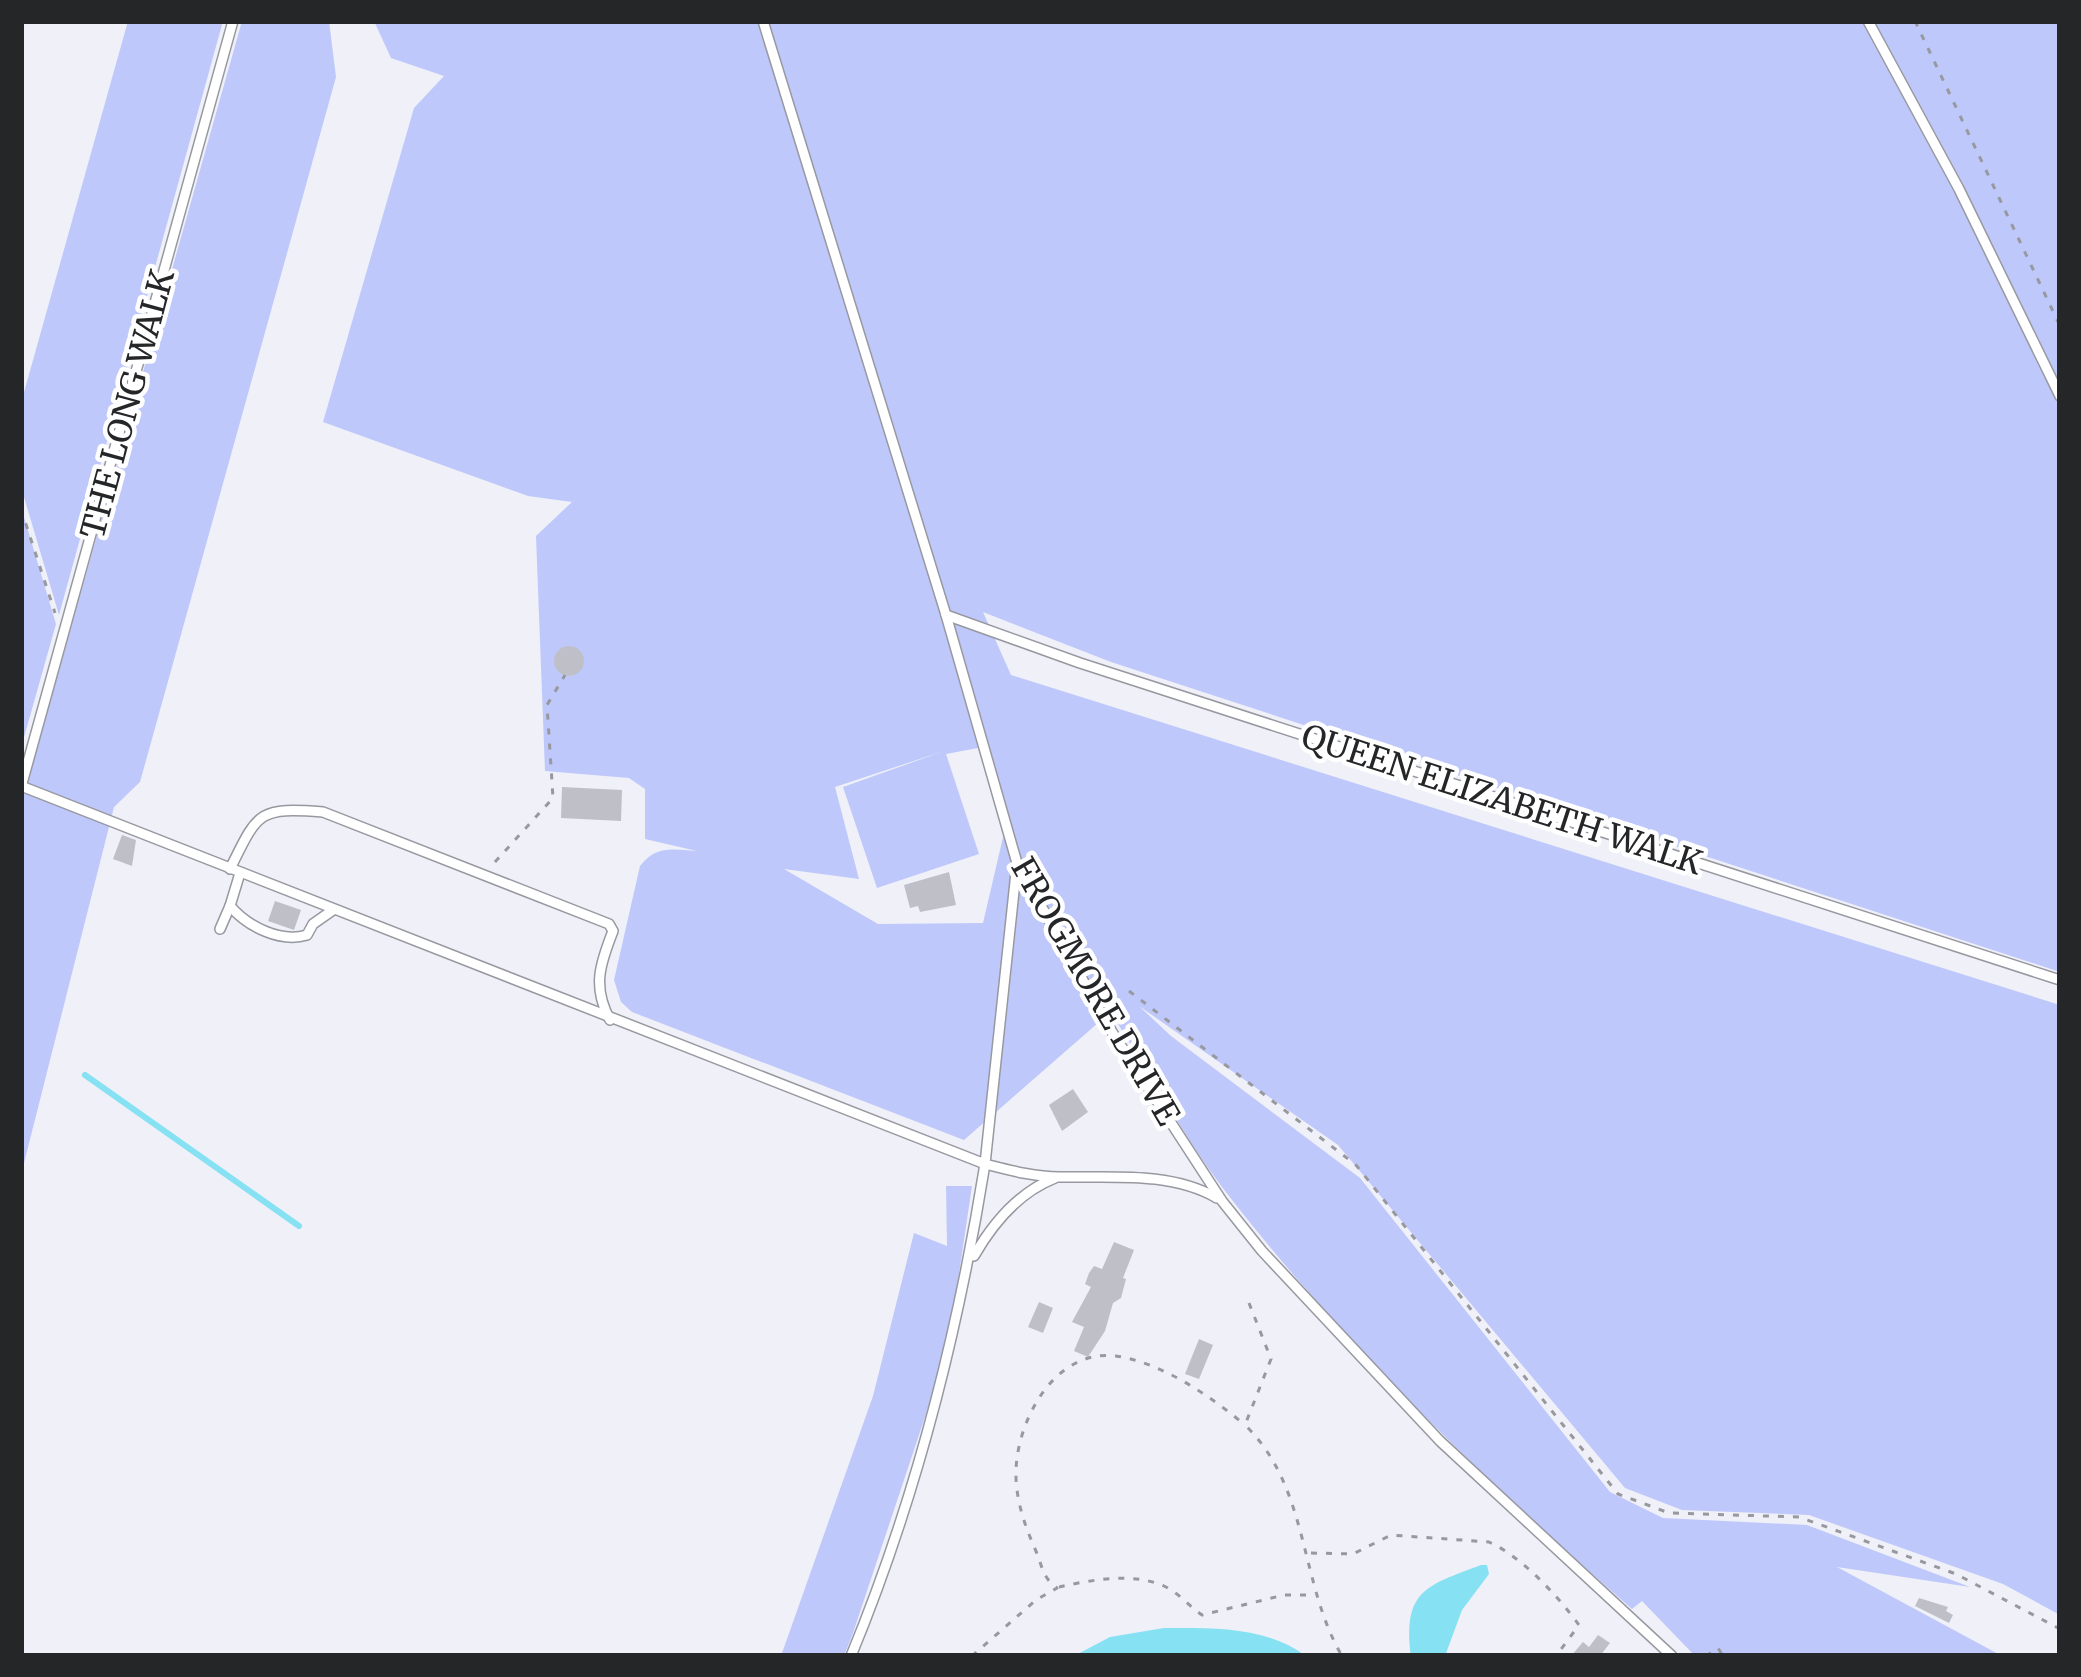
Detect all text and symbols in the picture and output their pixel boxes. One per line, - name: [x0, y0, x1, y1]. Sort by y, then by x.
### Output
- street label: THE LONG WALK: [72, 265, 183, 543]
- street label: QUEEN ELIZABETH WALK: [1296, 715, 1708, 884]
- street label: FROGMORE DRIVE: [1002, 850, 1189, 1132]

